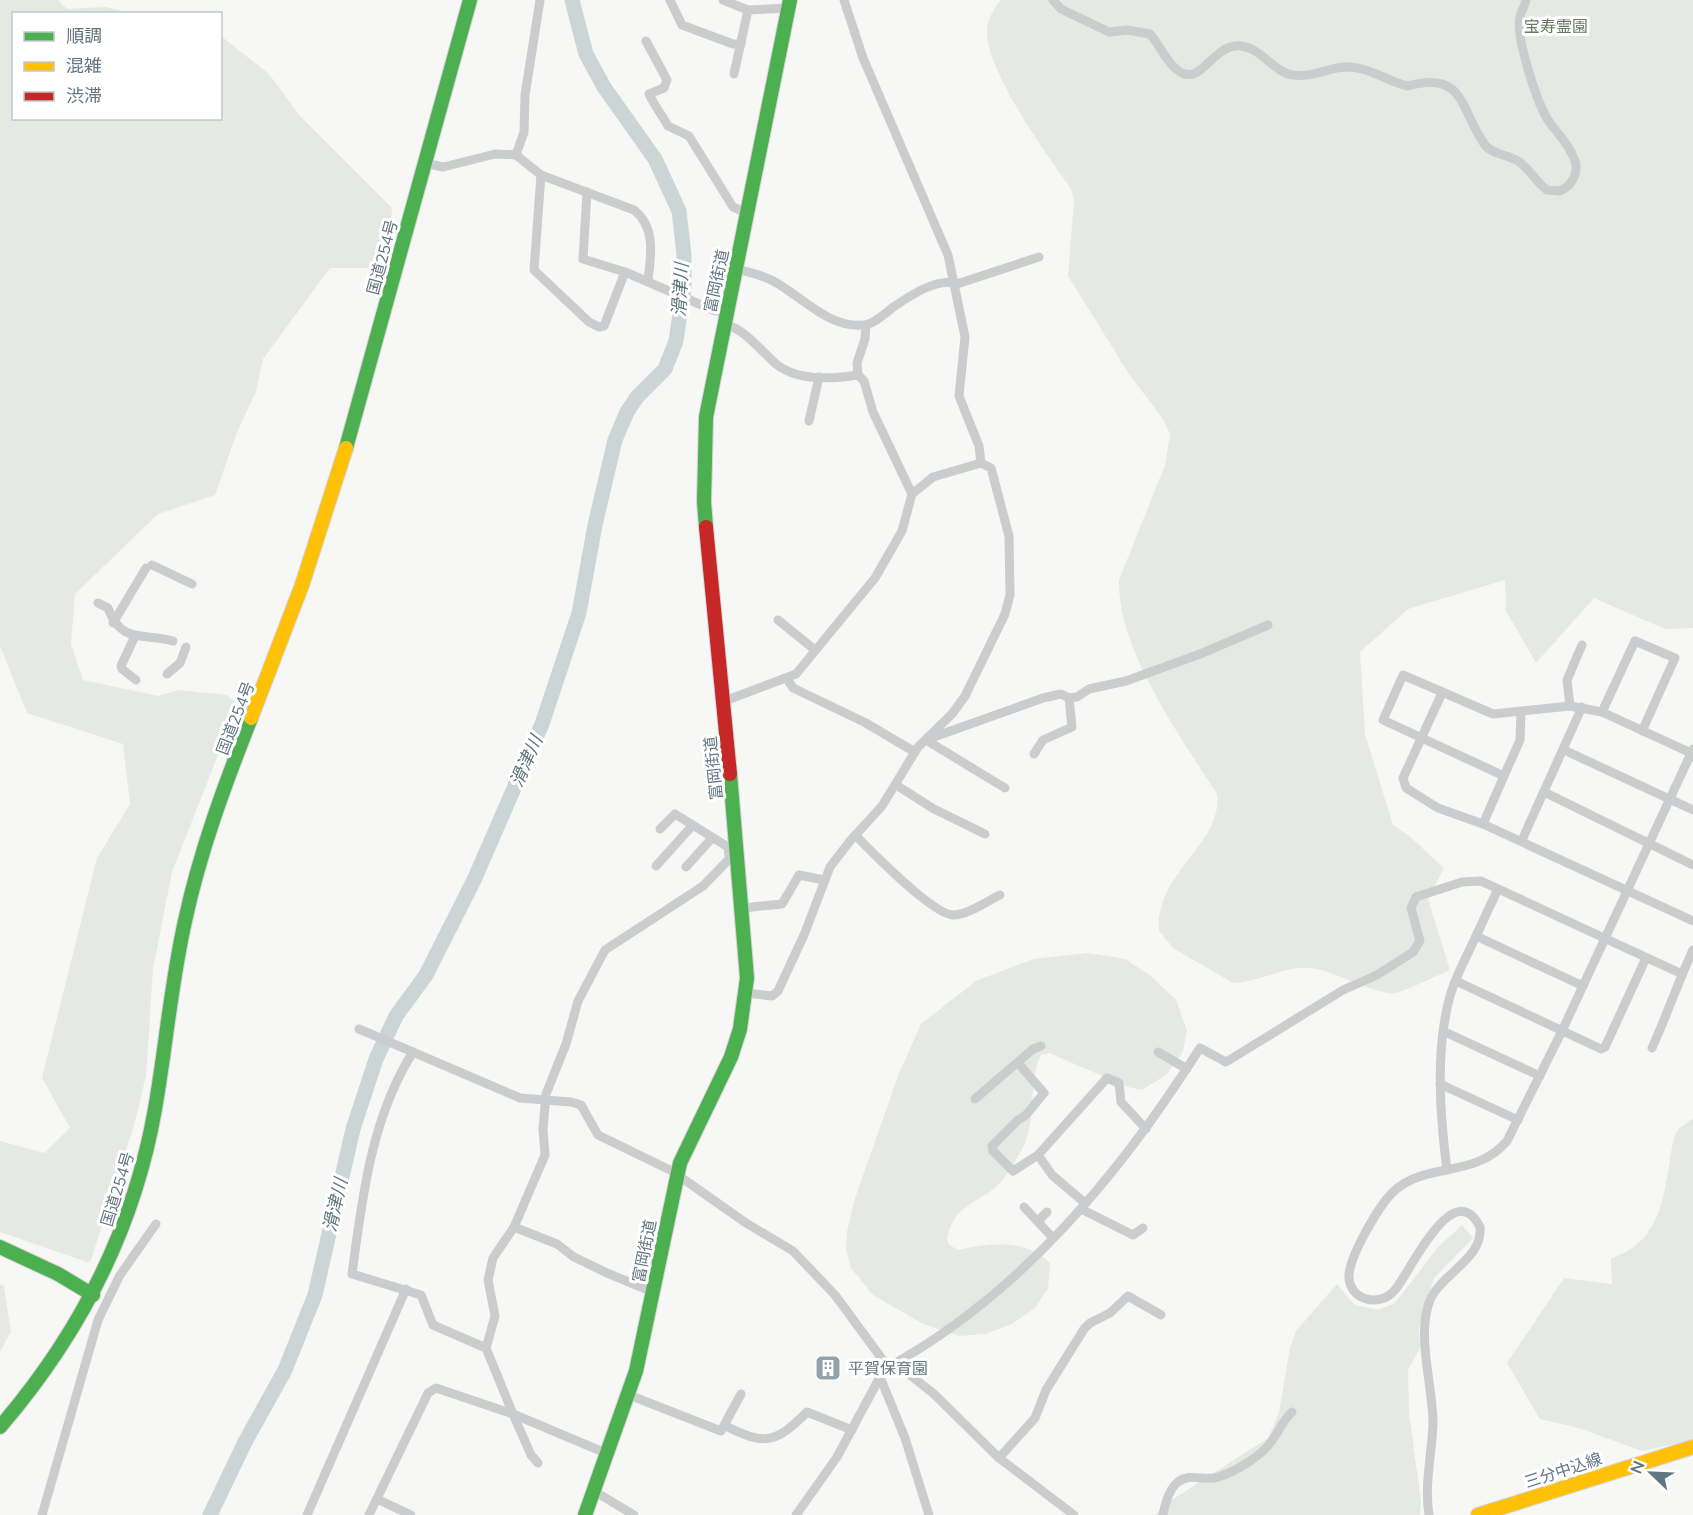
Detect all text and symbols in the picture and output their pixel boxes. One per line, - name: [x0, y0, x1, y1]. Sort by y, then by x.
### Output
- legend: [12, 12, 222, 120]
- park label: 宝寿霊園: [1524, 16, 1588, 36]
- text: 順調: [66, 24, 102, 47]
- text: 混雑: [66, 54, 102, 77]
- text: 渋滞: [66, 84, 102, 107]
- street label: 国道254号: [362, 217, 402, 297]
- street label: 富岡街道: [700, 248, 732, 314]
- water label: 滑津川: [667, 260, 693, 318]
- street label: 国道254号: [212, 679, 258, 757]
- water label: 滑津川: [505, 730, 548, 790]
- street label: 富岡街道: [700, 735, 726, 801]
- street label: 国道254号: [96, 1149, 138, 1229]
- water label: 滑津川: [318, 1174, 353, 1234]
- street label: 富岡街道: [628, 1218, 660, 1284]
- building icon: 平賀保育園: [813, 1353, 843, 1383]
- place label: 平賀保育園: [848, 1358, 928, 1378]
- north arrow: [1621, 1443, 1681, 1503]
- street label: 三分中込線: [1522, 1448, 1604, 1492]
- text: N: [1626, 1458, 1649, 1477]

